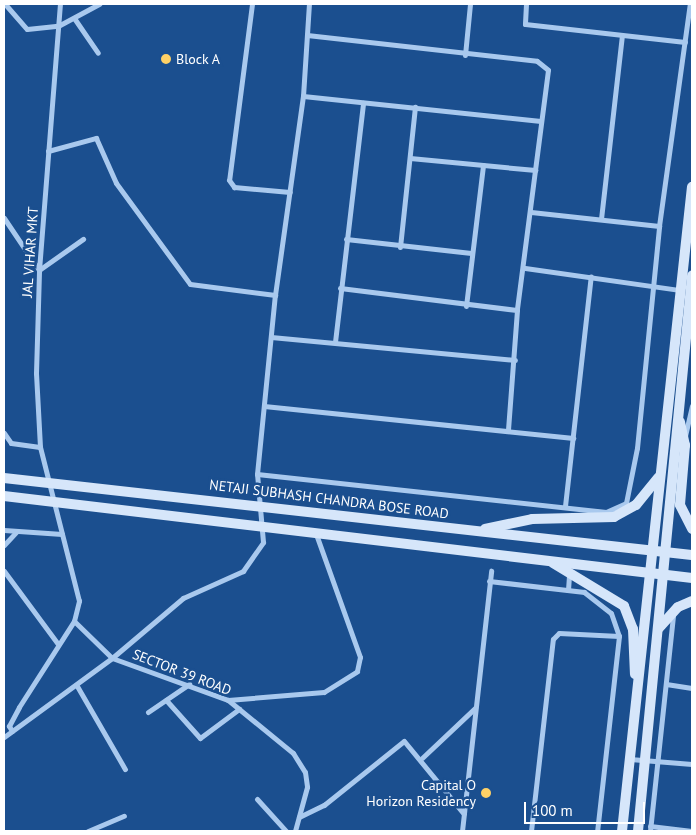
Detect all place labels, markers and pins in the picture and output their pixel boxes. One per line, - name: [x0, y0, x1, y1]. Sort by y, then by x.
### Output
- place label: Block A: [176, 51, 221, 67]
- marker: Block A: [160, 53, 172, 65]
- place label: Capital O Horizon Residency: [366, 777, 476, 810]
- marker: Capital O Horizon Residency: [480, 787, 492, 799]

